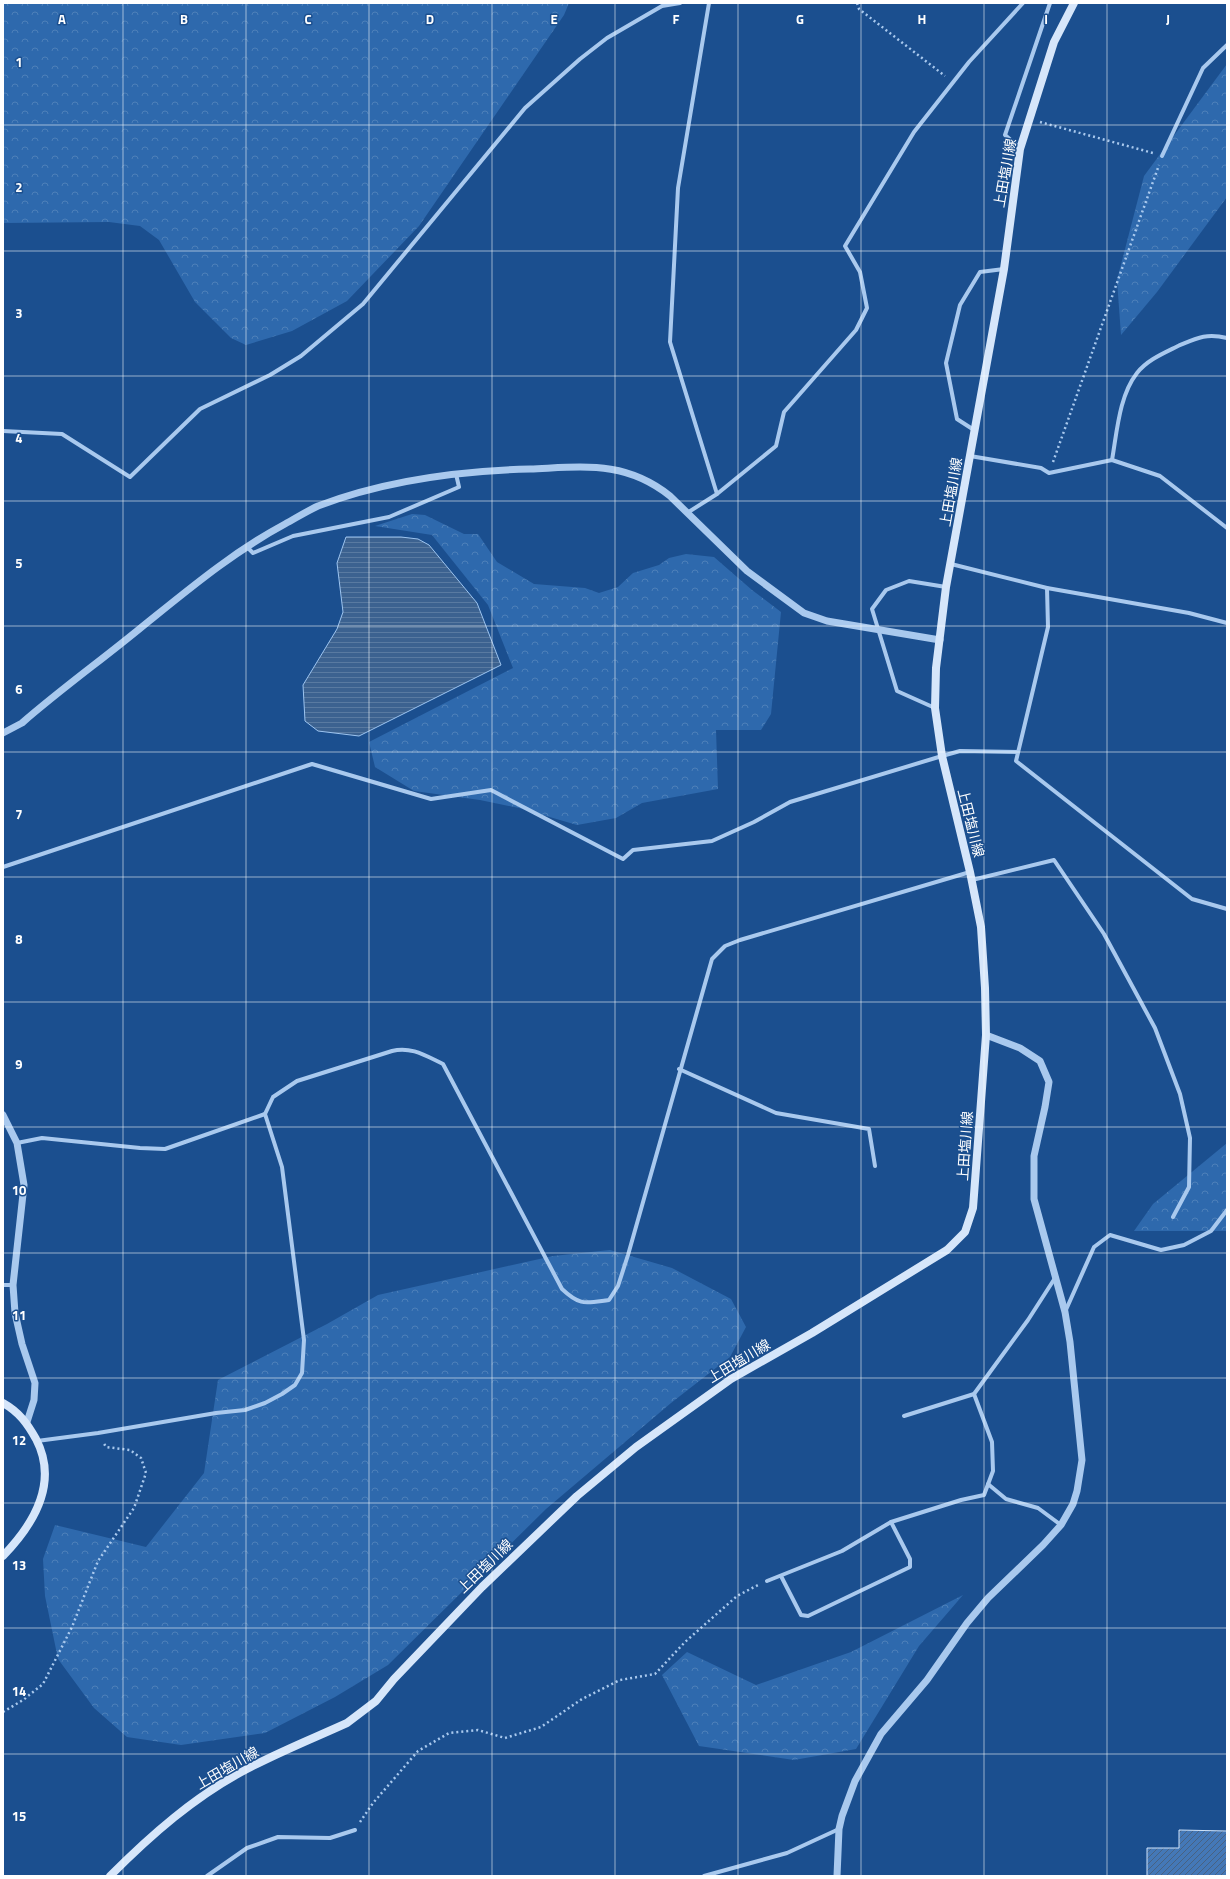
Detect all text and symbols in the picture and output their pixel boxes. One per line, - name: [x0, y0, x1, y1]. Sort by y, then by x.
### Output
- text: A: [58, 9, 66, 29]
- text: B: [180, 9, 188, 29]
- text: C: [304, 9, 312, 29]
- text: D: [426, 9, 434, 29]
- text: E: [550, 9, 558, 29]
- text: F: [673, 9, 680, 29]
- text: G: [796, 9, 804, 29]
- text: H: [918, 9, 926, 29]
- text: I: [1044, 9, 1048, 29]
- text: J: [1166, 9, 1170, 29]
- text: 1: [15, 52, 23, 72]
- street label: 上田塩川線: [988, 137, 1021, 209]
- text: 2: [15, 177, 23, 197]
- text: 3: [15, 303, 23, 323]
- text: 4: [15, 428, 23, 448]
- street label: 上田塩川線: [934, 456, 967, 528]
- text: 5: [15, 553, 23, 573]
- text: 6: [15, 679, 23, 699]
- street label: 上田塩川線: [953, 786, 990, 859]
- text: 7: [15, 804, 23, 824]
- text: 8: [15, 929, 23, 949]
- text: 9: [15, 1054, 23, 1074]
- street label: 上田塩川線: [952, 1110, 977, 1182]
- text: 10: [12, 1180, 26, 1200]
- text: 11: [12, 1305, 26, 1325]
- street label: 上田塩川線: [703, 1334, 774, 1388]
- text: 12: [12, 1430, 26, 1450]
- street label: 上田塩川線: [452, 1534, 517, 1598]
- text: 13: [12, 1555, 26, 1575]
- text: 14: [12, 1681, 26, 1701]
- street label: 上田塩川線: [191, 1741, 262, 1794]
- text: 15: [12, 1806, 26, 1826]

